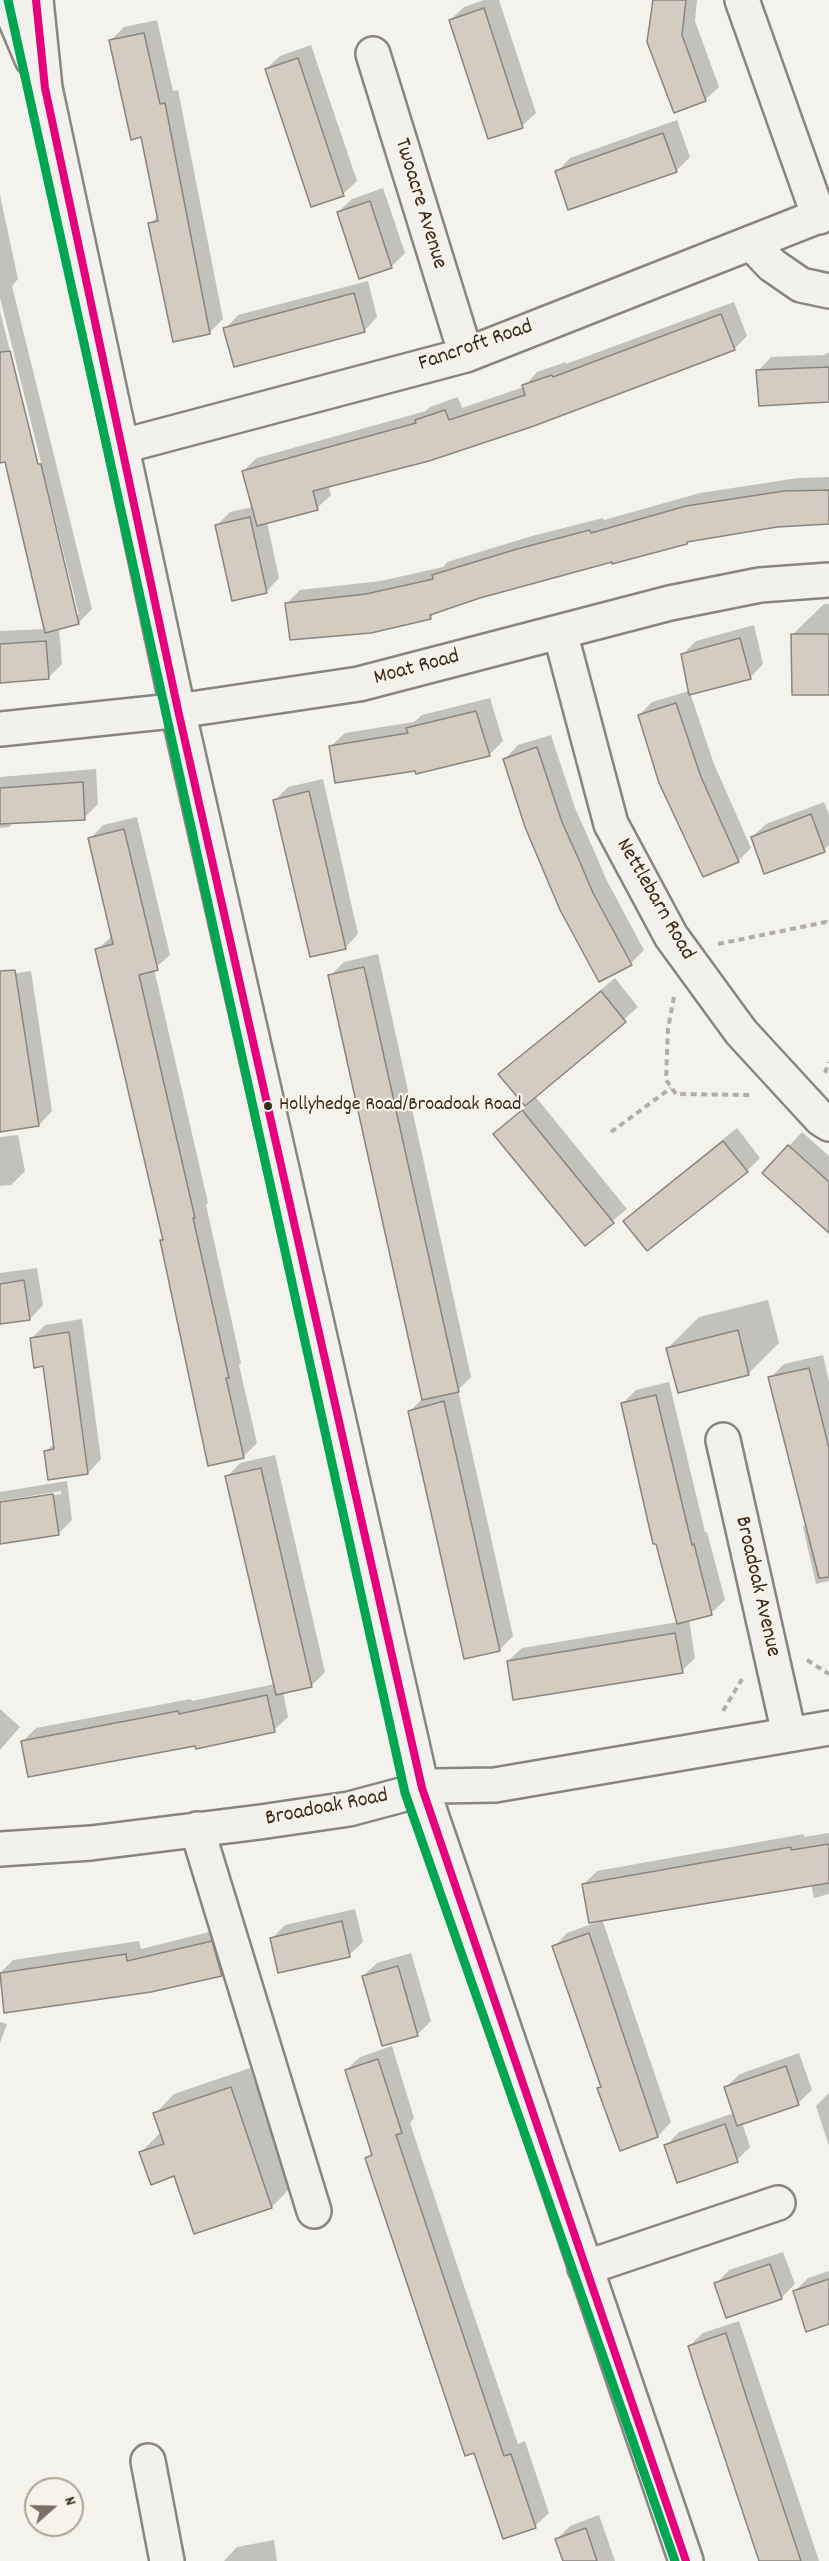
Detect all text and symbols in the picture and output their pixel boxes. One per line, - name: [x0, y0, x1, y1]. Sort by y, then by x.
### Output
- street label: Twoacre Avenue: [387, 136, 451, 272]
- street label: Fancroft Road: [415, 315, 537, 379]
- street label: Moat Road: [371, 645, 463, 693]
- street label: Nettlebarn Road: [609, 834, 699, 966]
- place label: Hollyhedge Road/Broadoak Road: [279, 1094, 521, 1118]
- marker: Hollyhedge Road/Broadoak Road: [262, 1100, 274, 1112]
- street label: Broadoak Avenue: [727, 1514, 785, 1660]
- street label: Broadoak Road: [263, 1784, 391, 1834]
- north arrow: [24, 2477, 84, 2537]
- text: N: [57, 2494, 82, 2509]

